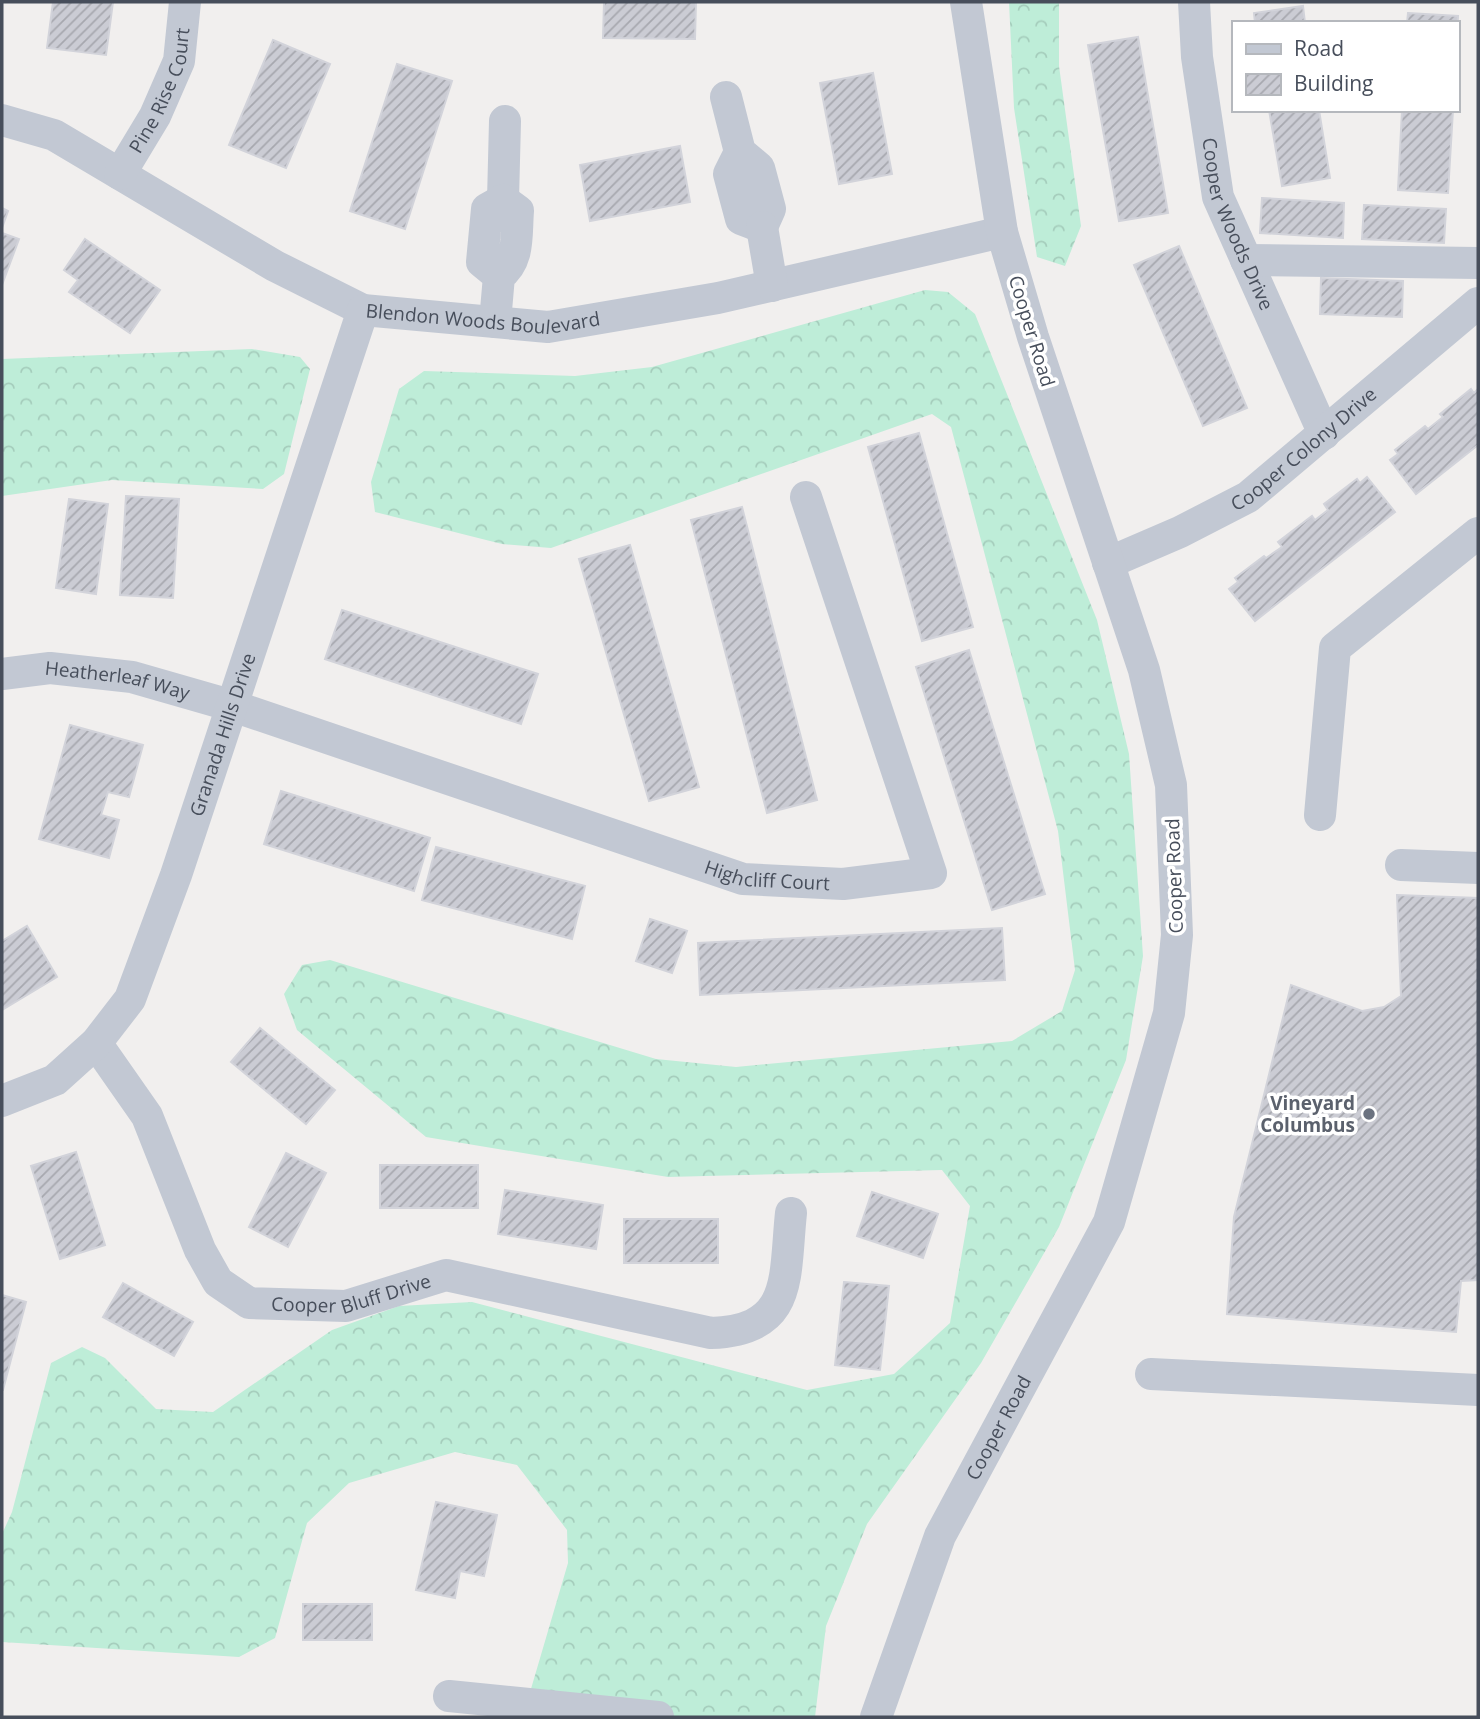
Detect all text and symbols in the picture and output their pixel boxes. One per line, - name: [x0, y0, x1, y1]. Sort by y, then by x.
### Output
- legend: [1232, 21, 1459, 112]
- street label: Pine Rise Court: [123, 26, 195, 158]
- text: Road: [1294, 34, 1344, 62]
- text: Building: [1294, 69, 1373, 97]
- street label: Cooper Woods Drive: [1196, 136, 1280, 314]
- street label: Cooper Road: [1003, 272, 1061, 390]
- street label: Blendon Woods Boulevard: [365, 297, 602, 340]
- street label: Cooper Colony Drive: [1226, 381, 1382, 517]
- street label: Granada Hills Drive: [183, 650, 262, 820]
- street label: Heatherleaf Way: [44, 655, 193, 706]
- street label: Cooper Road: [1159, 818, 1189, 934]
- street label: Highcliff Court: [701, 854, 831, 896]
- place label: Vineyard Columbus: [1260, 1090, 1355, 1138]
- marker: Vineyard Columbus: [1361, 1106, 1377, 1122]
- street label: Cooper Bluff Drive: [271, 1268, 434, 1320]
- street label: Cooper Road: [960, 1371, 1037, 1485]

